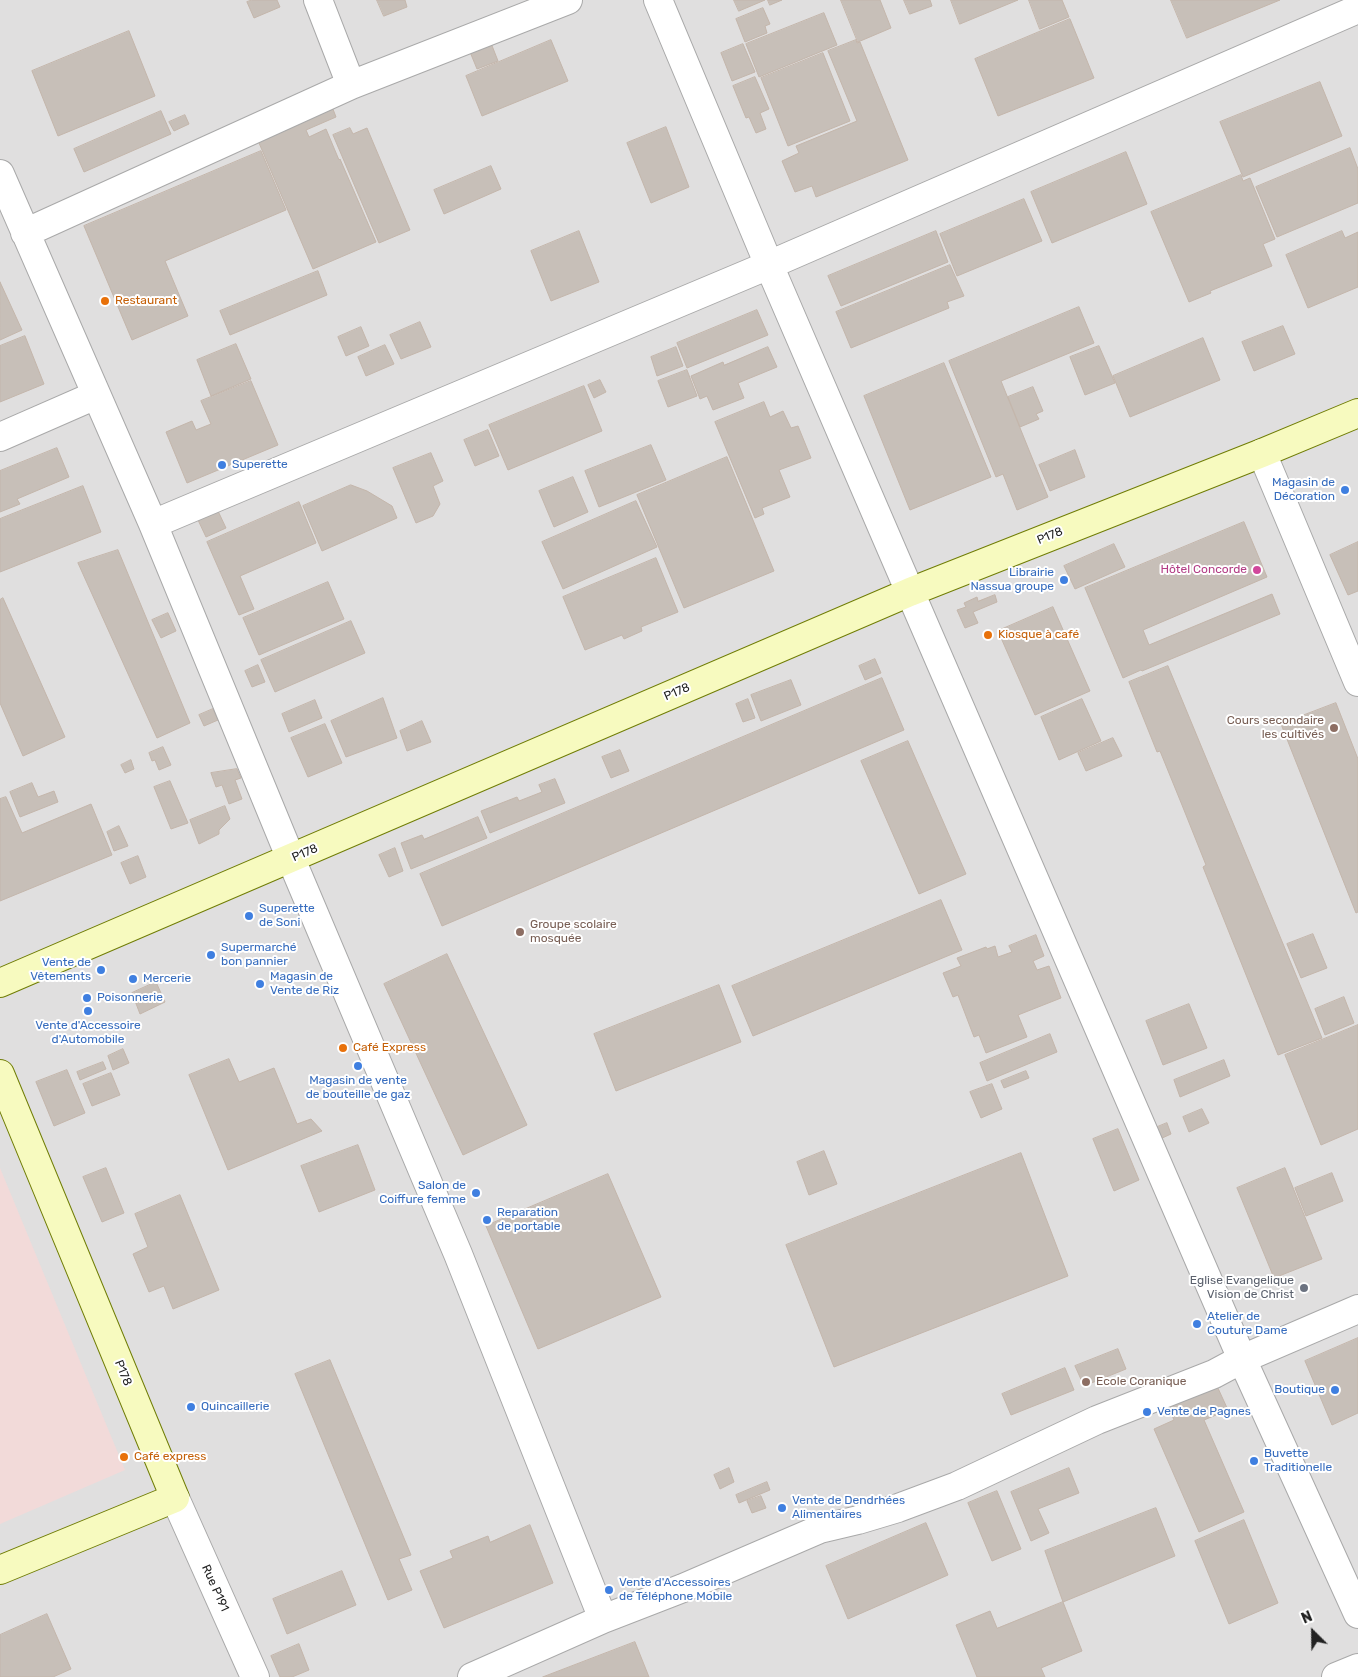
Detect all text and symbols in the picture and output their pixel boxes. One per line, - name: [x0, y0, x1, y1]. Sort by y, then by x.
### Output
- place label: Restaurant: [115, 294, 177, 308]
- marker: Restaurant: [99, 295, 111, 307]
- place label: Superette: [232, 458, 288, 472]
- marker: Superette: [216, 459, 228, 471]
- place label: Magasin de Décoration: [1272, 476, 1335, 504]
- marker: Magasin de Décoration: [1339, 484, 1351, 496]
- street label: P178: [1035, 524, 1065, 548]
- place label: Hôtel Concorde: [1160, 563, 1247, 577]
- marker: Hôtel Concorde: [1251, 564, 1263, 576]
- place label: Librairie Nassua groupe: [970, 566, 1054, 594]
- marker: Librairie Nassua groupe: [1058, 574, 1070, 586]
- place label: Kiosque à café: [998, 628, 1079, 642]
- marker: Kiosque à café: [982, 629, 994, 641]
- street label: P178: [662, 680, 692, 704]
- place label: Cours secondaire les cultivés: [1227, 714, 1324, 742]
- marker: Cours secondaire les cultivés: [1328, 722, 1340, 734]
- street label: P178: [290, 841, 320, 865]
- place label: Superette de Soni: [259, 902, 315, 930]
- marker: Superette de Soni: [243, 910, 255, 922]
- place label: Groupe scolaire mosquée: [530, 918, 617, 946]
- marker: Groupe scolaire mosquée: [514, 926, 526, 938]
- place label: Supermarché bon pannier: [221, 941, 297, 969]
- marker: Supermarché bon pannier: [205, 949, 217, 961]
- place label: Vente de Vêtements: [30, 956, 91, 984]
- marker: Vente de Vêtements: [95, 964, 107, 976]
- place label: Magasin de Vente de Riz: [270, 970, 339, 998]
- place label: Mercerie: [143, 972, 191, 986]
- marker: Mercerie: [127, 973, 139, 985]
- marker: Magasin de Vente de Riz: [254, 978, 266, 990]
- place label: Poisonnerie: [97, 991, 163, 1005]
- marker: Poisonnerie: [81, 992, 93, 1004]
- marker: Vente d'Accessoire d'Automobile: [82, 1005, 94, 1017]
- place label: Vente d'Accessoire d'Automobile: [35, 1019, 141, 1047]
- place label: Café Express: [353, 1041, 426, 1055]
- marker: Café Express: [337, 1042, 349, 1054]
- marker: Magasin de vente de bouteille de gaz: [352, 1060, 364, 1072]
- place label: Magasin de vente de bouteille de gaz: [306, 1074, 410, 1102]
- place label: Salon de Coiffure femme: [379, 1179, 466, 1207]
- marker: Salon de Coiffure femme: [470, 1187, 482, 1199]
- place label: Reparation de portable: [497, 1206, 560, 1234]
- marker: Reparation de portable: [481, 1214, 493, 1226]
- place label: Eglise Evangelique Vision de Christ: [1190, 1274, 1294, 1302]
- marker: Eglise Evangelique Vision de Christ: [1298, 1282, 1310, 1294]
- place label: Atelier de Couture Dame: [1207, 1310, 1287, 1338]
- marker: Atelier de Couture Dame: [1191, 1318, 1203, 1330]
- street label: P178: [111, 1358, 135, 1388]
- place label: Ecole Coranique: [1096, 1375, 1187, 1389]
- marker: Ecole Coranique: [1080, 1376, 1092, 1388]
- place label: Boutique: [1274, 1383, 1325, 1397]
- marker: Boutique: [1329, 1384, 1341, 1396]
- place label: Quincaillerie: [201, 1400, 269, 1414]
- marker: Quincaillerie: [185, 1401, 197, 1413]
- place label: Vente de Pagnes: [1157, 1405, 1251, 1419]
- marker: Vente de Pagnes: [1141, 1406, 1153, 1418]
- place label: Buvette Traditionelle: [1264, 1447, 1332, 1475]
- place label: Café express: [134, 1450, 206, 1464]
- marker: Café express: [118, 1451, 130, 1463]
- marker: Buvette Traditionelle: [1248, 1455, 1260, 1467]
- place label: Vente de Dendrhées Alimentaires: [792, 1494, 905, 1522]
- marker: Vente de Dendrhées Alimentaires: [776, 1502, 788, 1514]
- street label: Rue P191: [198, 1562, 232, 1614]
- place label: Vente d'Accessoires de Téléphone Mobile: [619, 1576, 732, 1604]
- marker: Vente d'Accessoires de Téléphone Mobile: [603, 1584, 615, 1596]
- north arrow: [1288, 1607, 1338, 1657]
- text: N: [1299, 1608, 1315, 1628]

